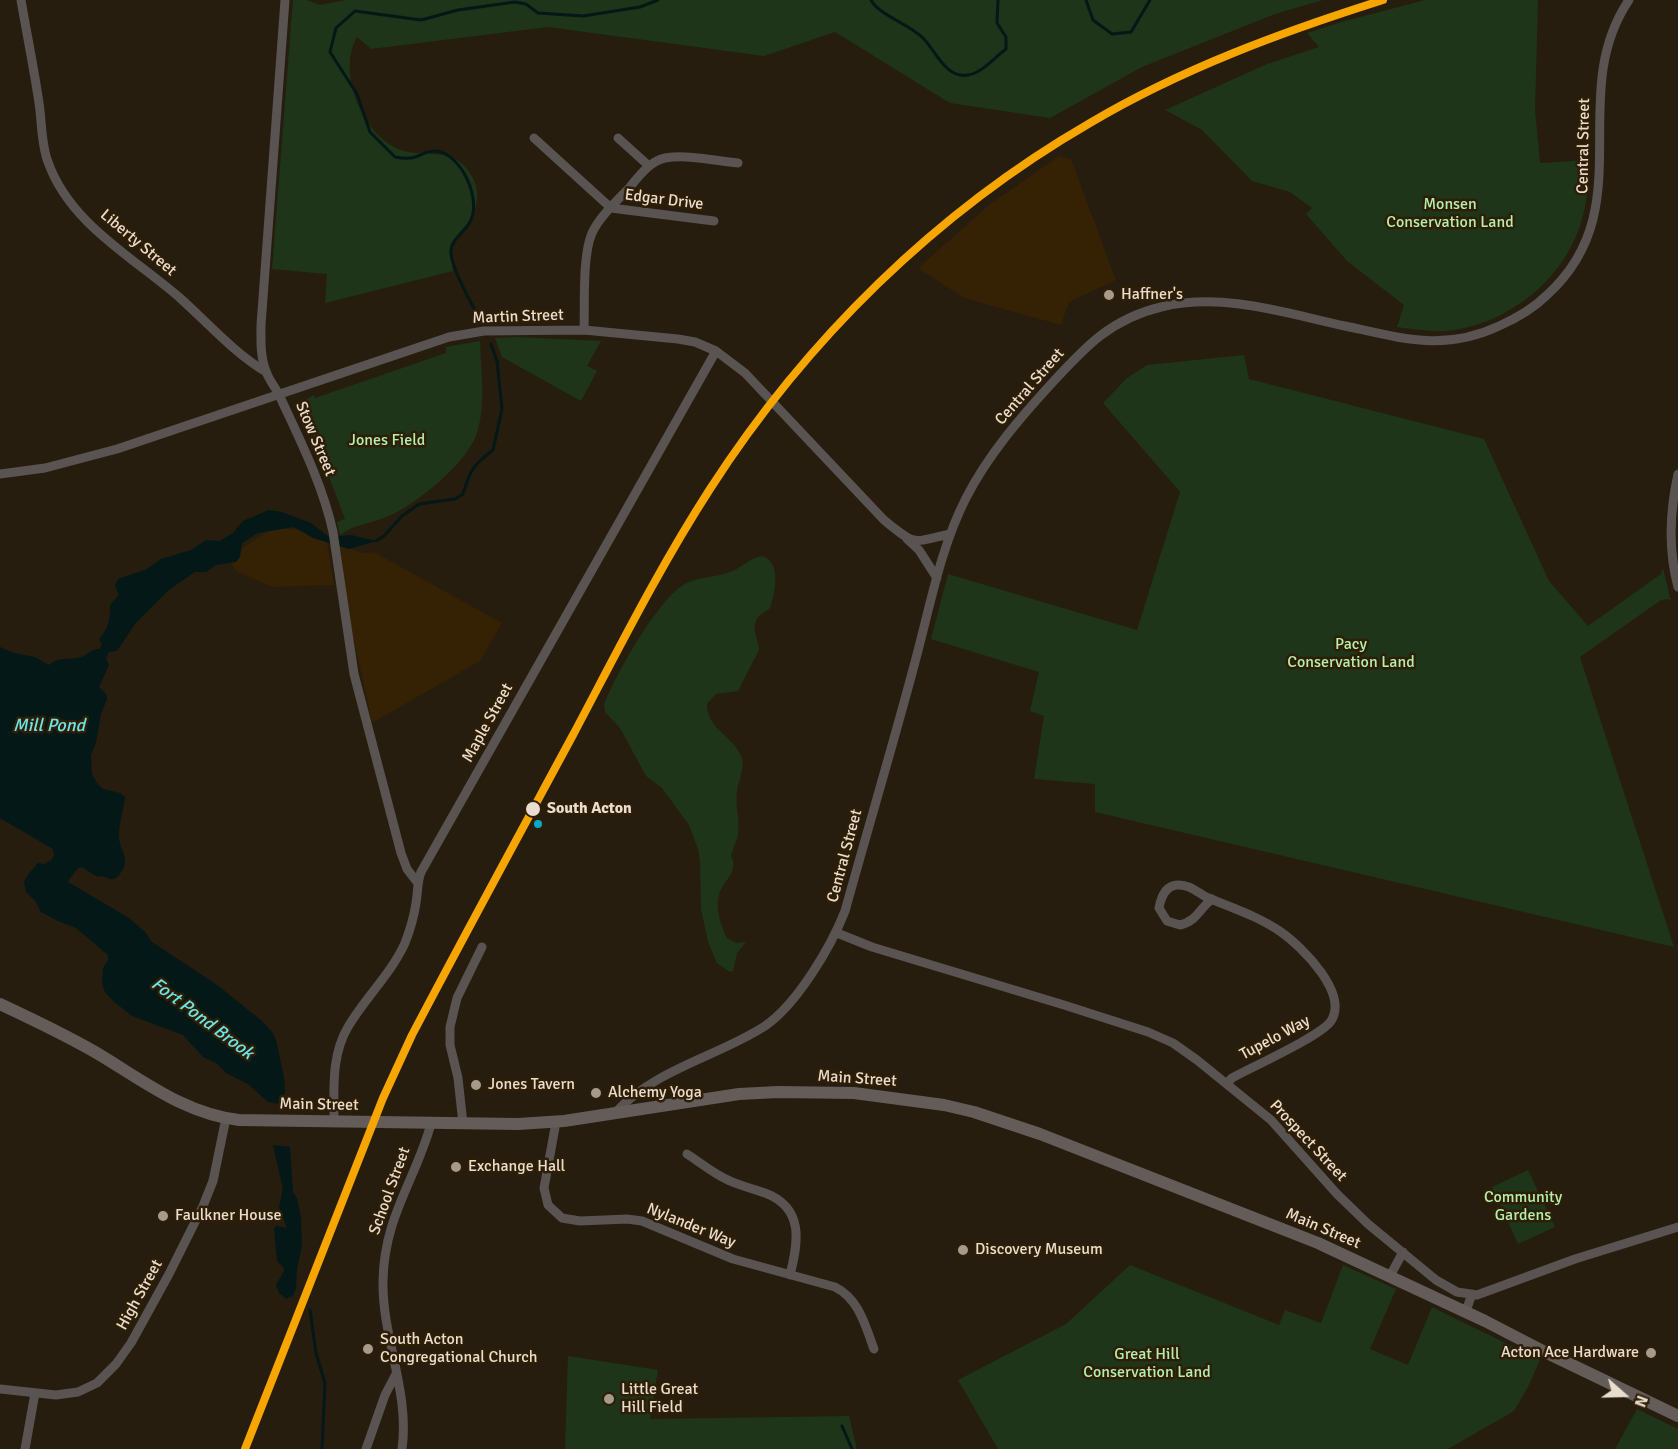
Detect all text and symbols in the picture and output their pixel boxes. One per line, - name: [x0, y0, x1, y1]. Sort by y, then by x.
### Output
- street label: Central Street: [1574, 98, 1594, 194]
- street label: Edgar Drive: [624, 186, 704, 214]
- park label: Monsen Conservation Land: [1386, 195, 1514, 233]
- street label: Liberty Street: [96, 206, 180, 280]
- place label: Haffner's: [1121, 285, 1183, 305]
- marker: Haffner's: [1102, 288, 1116, 302]
- street label: Martin Street: [472, 306, 564, 328]
- street label: Central Street: [991, 345, 1069, 429]
- street label: Stow Street: [291, 399, 339, 479]
- park label: Jones Field: [349, 431, 425, 451]
- park label: Pacy Conservation Land: [1287, 635, 1415, 673]
- street label: Maple Street: [458, 680, 518, 766]
- water label: Mill Pond: [13, 715, 85, 737]
- place label: South Acton: [547, 799, 632, 819]
- marker: South Acton: [524, 800, 542, 818]
- street label: Central Street: [823, 807, 867, 905]
- unlabelled marker: [532, 818, 544, 830]
- water label: Fort Pond Brook: [147, 974, 257, 1064]
- street label: Tupelo Way: [1237, 1012, 1313, 1064]
- street label: Main Street: [817, 1067, 897, 1091]
- place label: Jones Tavern: [488, 1075, 575, 1095]
- marker: Jones Tavern: [469, 1078, 483, 1092]
- place label: Alchemy Yoga: [608, 1083, 702, 1103]
- marker: Alchemy Yoga: [589, 1086, 603, 1100]
- street label: Main Street: [279, 1095, 359, 1115]
- street label: Prospect Street: [1265, 1096, 1351, 1186]
- street label: School Street: [365, 1145, 415, 1237]
- place label: Exchange Hall: [468, 1157, 565, 1177]
- marker: Exchange Hall: [449, 1160, 463, 1174]
- park label: Community Gardens: [1484, 1188, 1562, 1226]
- street label: Nylander Way: [644, 1199, 738, 1253]
- street label: Main Street: [1283, 1205, 1363, 1253]
- place label: Faulkner House: [175, 1206, 281, 1226]
- marker: Faulkner House: [156, 1209, 170, 1223]
- place label: Discovery Museum: [975, 1240, 1103, 1260]
- marker: Discovery Museum: [956, 1243, 970, 1257]
- street label: High Street: [113, 1256, 167, 1334]
- place label: South Acton Congregational Church: [380, 1330, 537, 1368]
- marker: South Acton Congregational Church: [361, 1342, 375, 1356]
- place label: Acton Ace Hardware: [1501, 1343, 1639, 1363]
- park label: Great Hill Conservation Land: [1083, 1345, 1211, 1383]
- marker: Acton Ace Hardware: [1644, 1346, 1658, 1360]
- north arrow: [1594, 1365, 1654, 1425]
- place label: Little Great Hill Field: [621, 1380, 698, 1418]
- marker: Little Great Hill Field: [602, 1392, 616, 1406]
- text: N: [1630, 1392, 1652, 1410]

